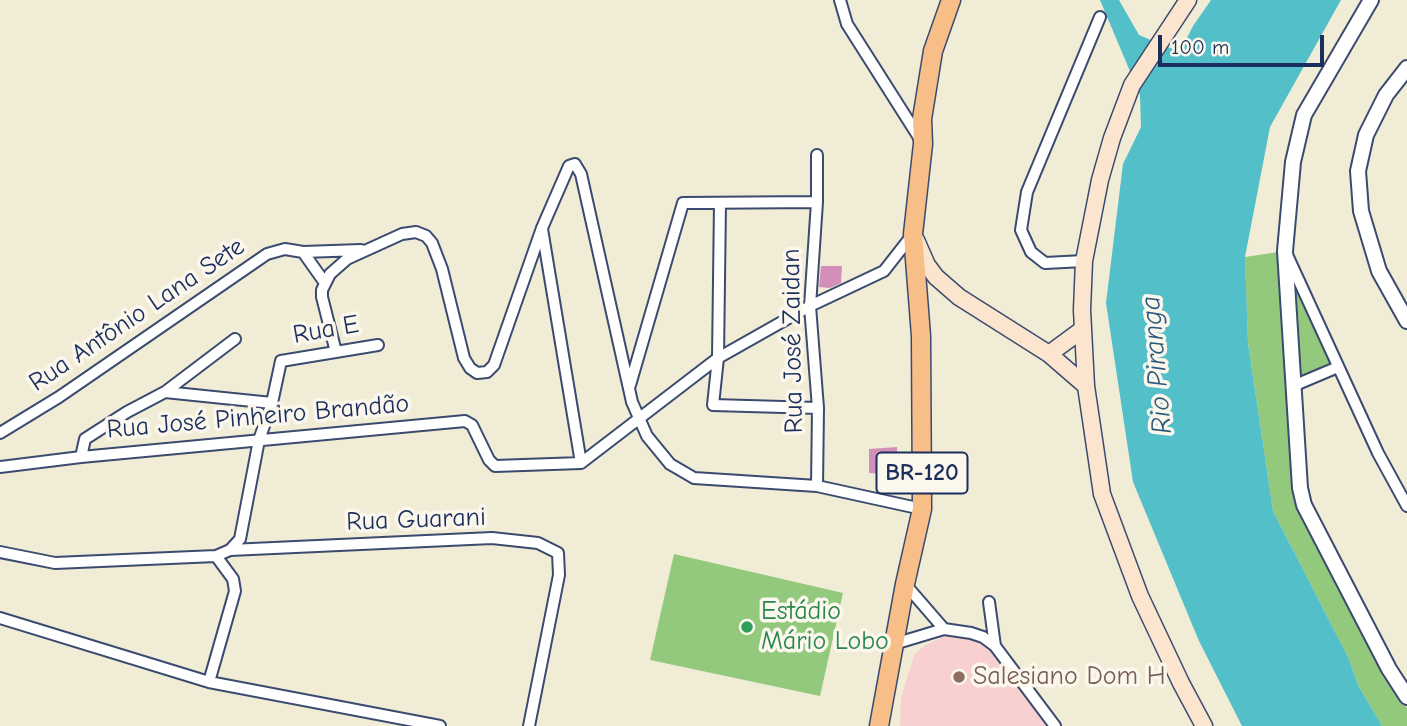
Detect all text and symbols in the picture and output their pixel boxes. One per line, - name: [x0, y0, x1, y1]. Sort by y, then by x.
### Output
- scale bar: [1162, 21, 1328, 65]
- text: 100 m: [1171, 35, 1229, 59]
- street label: Rua Antônio Lana Sete: [23, 231, 251, 399]
- street label: Rua José Zaidan: [776, 248, 810, 434]
- water label: Rio Piranga: [1134, 295, 1180, 435]
- street label: Rua E: [291, 309, 361, 351]
- street label: Rua José Pinheiro Brandão: [105, 388, 411, 446]
- road number: BR-120: [876, 452, 968, 494]
- street label: Rua Guarani: [346, 502, 486, 538]
- place label: Estádio Mário Lobo: [761, 596, 889, 658]
- marker: Estádio Mário Lobo: [739, 619, 755, 635]
- place label: Salesiano Dom H: [973, 661, 1166, 693]
- marker: Salesiano Dom H: [951, 669, 967, 685]

